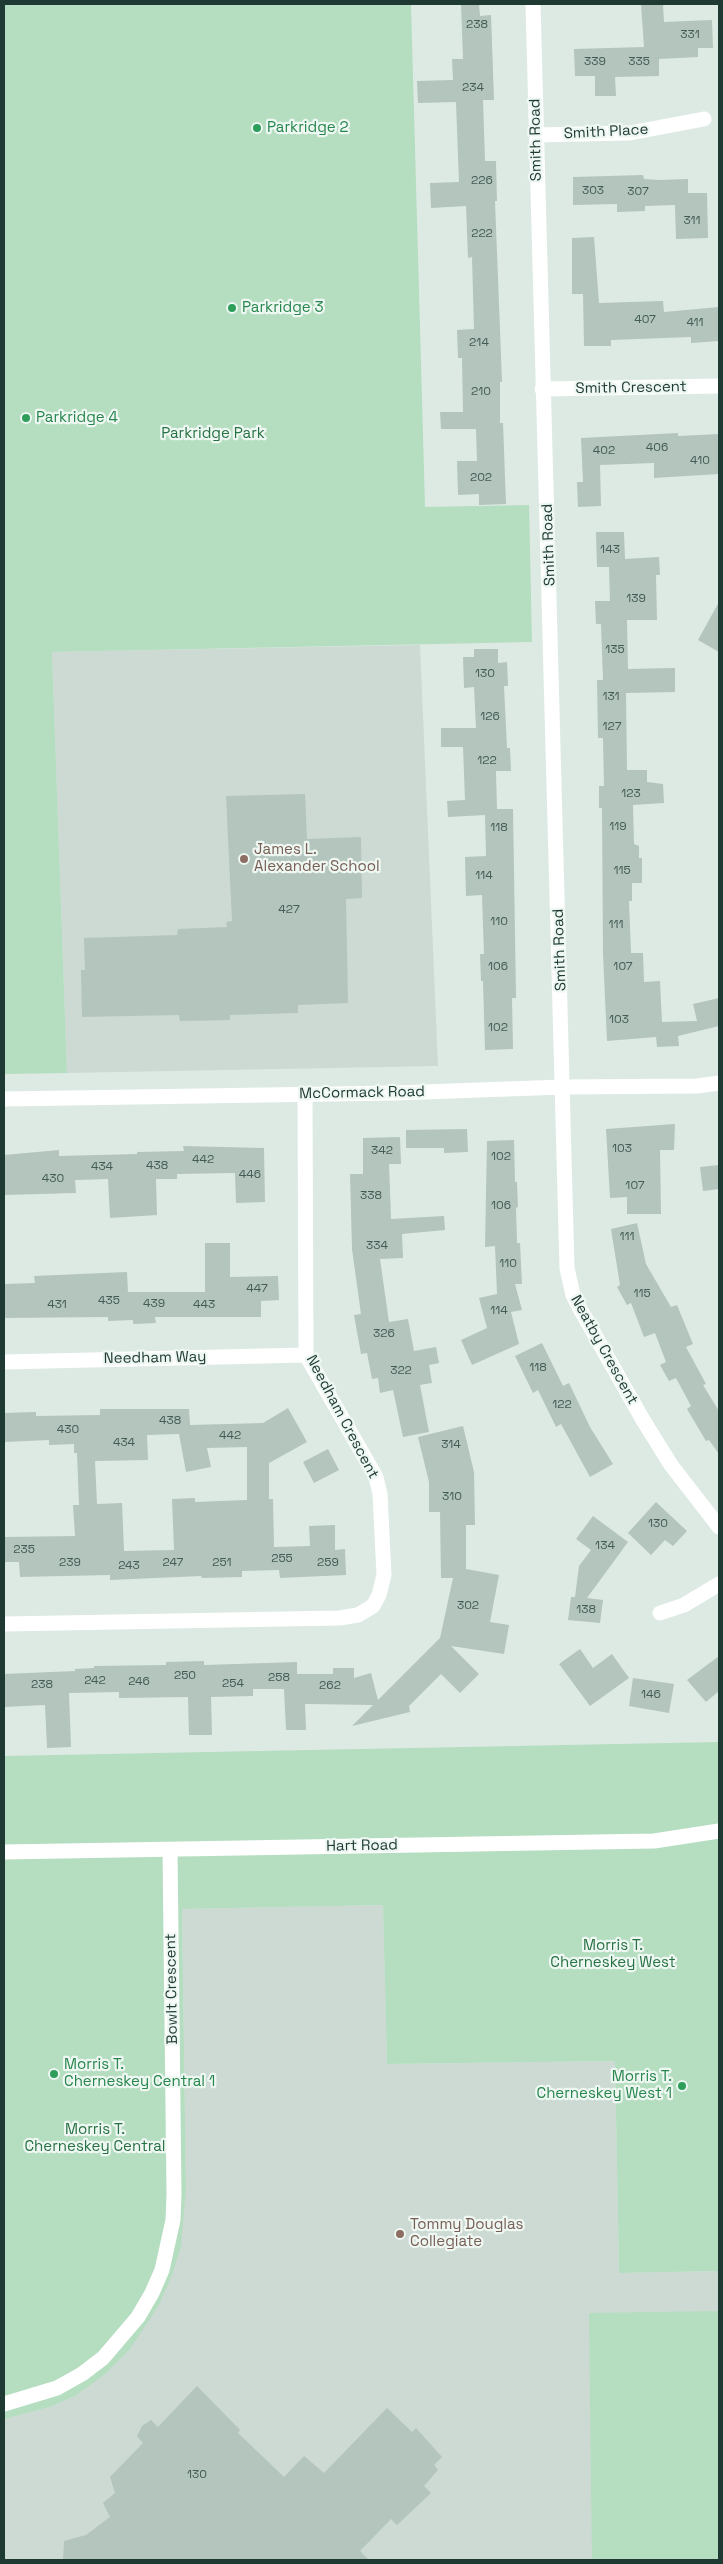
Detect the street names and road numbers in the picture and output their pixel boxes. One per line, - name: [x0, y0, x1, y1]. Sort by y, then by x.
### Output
- street label: Smith Road: [526, 99, 546, 181]
- street label: Smith Place: [563, 121, 649, 143]
- street label: Smith Crescent: [575, 378, 687, 398]
- street label: Smith Road: [539, 503, 559, 587]
- street label: Smith Road: [550, 908, 570, 992]
- street label: McCormack Road: [299, 1083, 425, 1103]
- street label: Neatby Crescent: [567, 1292, 641, 1408]
- street label: Needham Way: [104, 1348, 206, 1368]
- street label: Needham Crescent: [302, 1352, 382, 1482]
- street label: Hart Road: [326, 1836, 398, 1856]
- street label: Bowlt Crescent: [162, 1933, 182, 2045]

